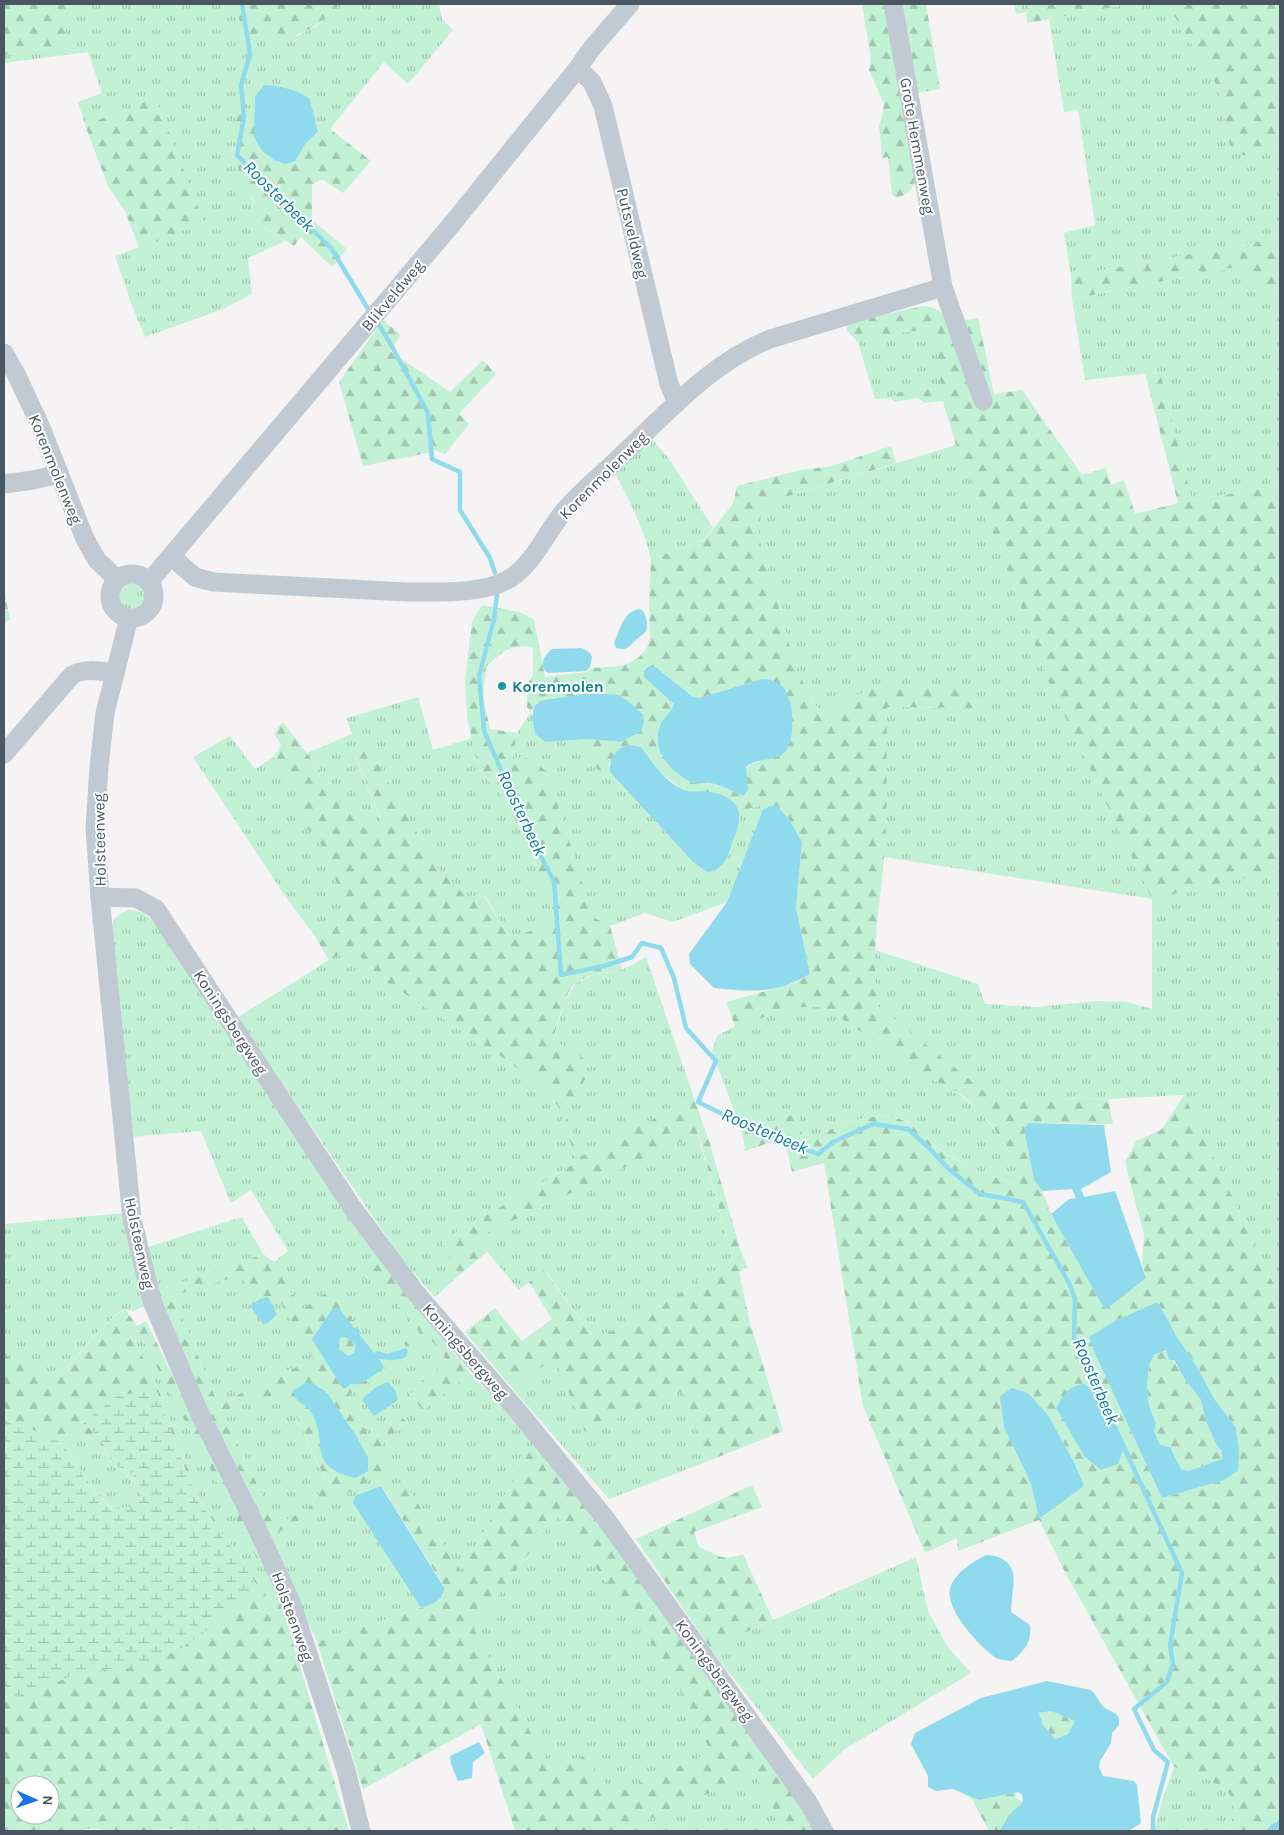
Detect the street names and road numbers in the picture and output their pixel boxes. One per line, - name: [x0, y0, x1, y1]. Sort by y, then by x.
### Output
- street label: Grote Hemmenweg: [896, 76, 939, 216]
- street label: Putsveldweg: [613, 186, 652, 280]
- street label: Blikveldweg: [357, 256, 428, 335]
- street label: Korenmolenweg: [25, 411, 86, 527]
- street label: Korenmolenweg: [555, 427, 651, 523]
- street label: Holsteenweg: [89, 793, 110, 887]
- street label: Koningsbergweg: [190, 966, 272, 1078]
- street label: Holsteenweg: [121, 1196, 159, 1291]
- street label: Koningsbergweg: [419, 1299, 513, 1403]
- street label: Holsteenweg: [268, 1569, 317, 1663]
- street label: Koningsbergweg: [671, 1616, 758, 1725]

